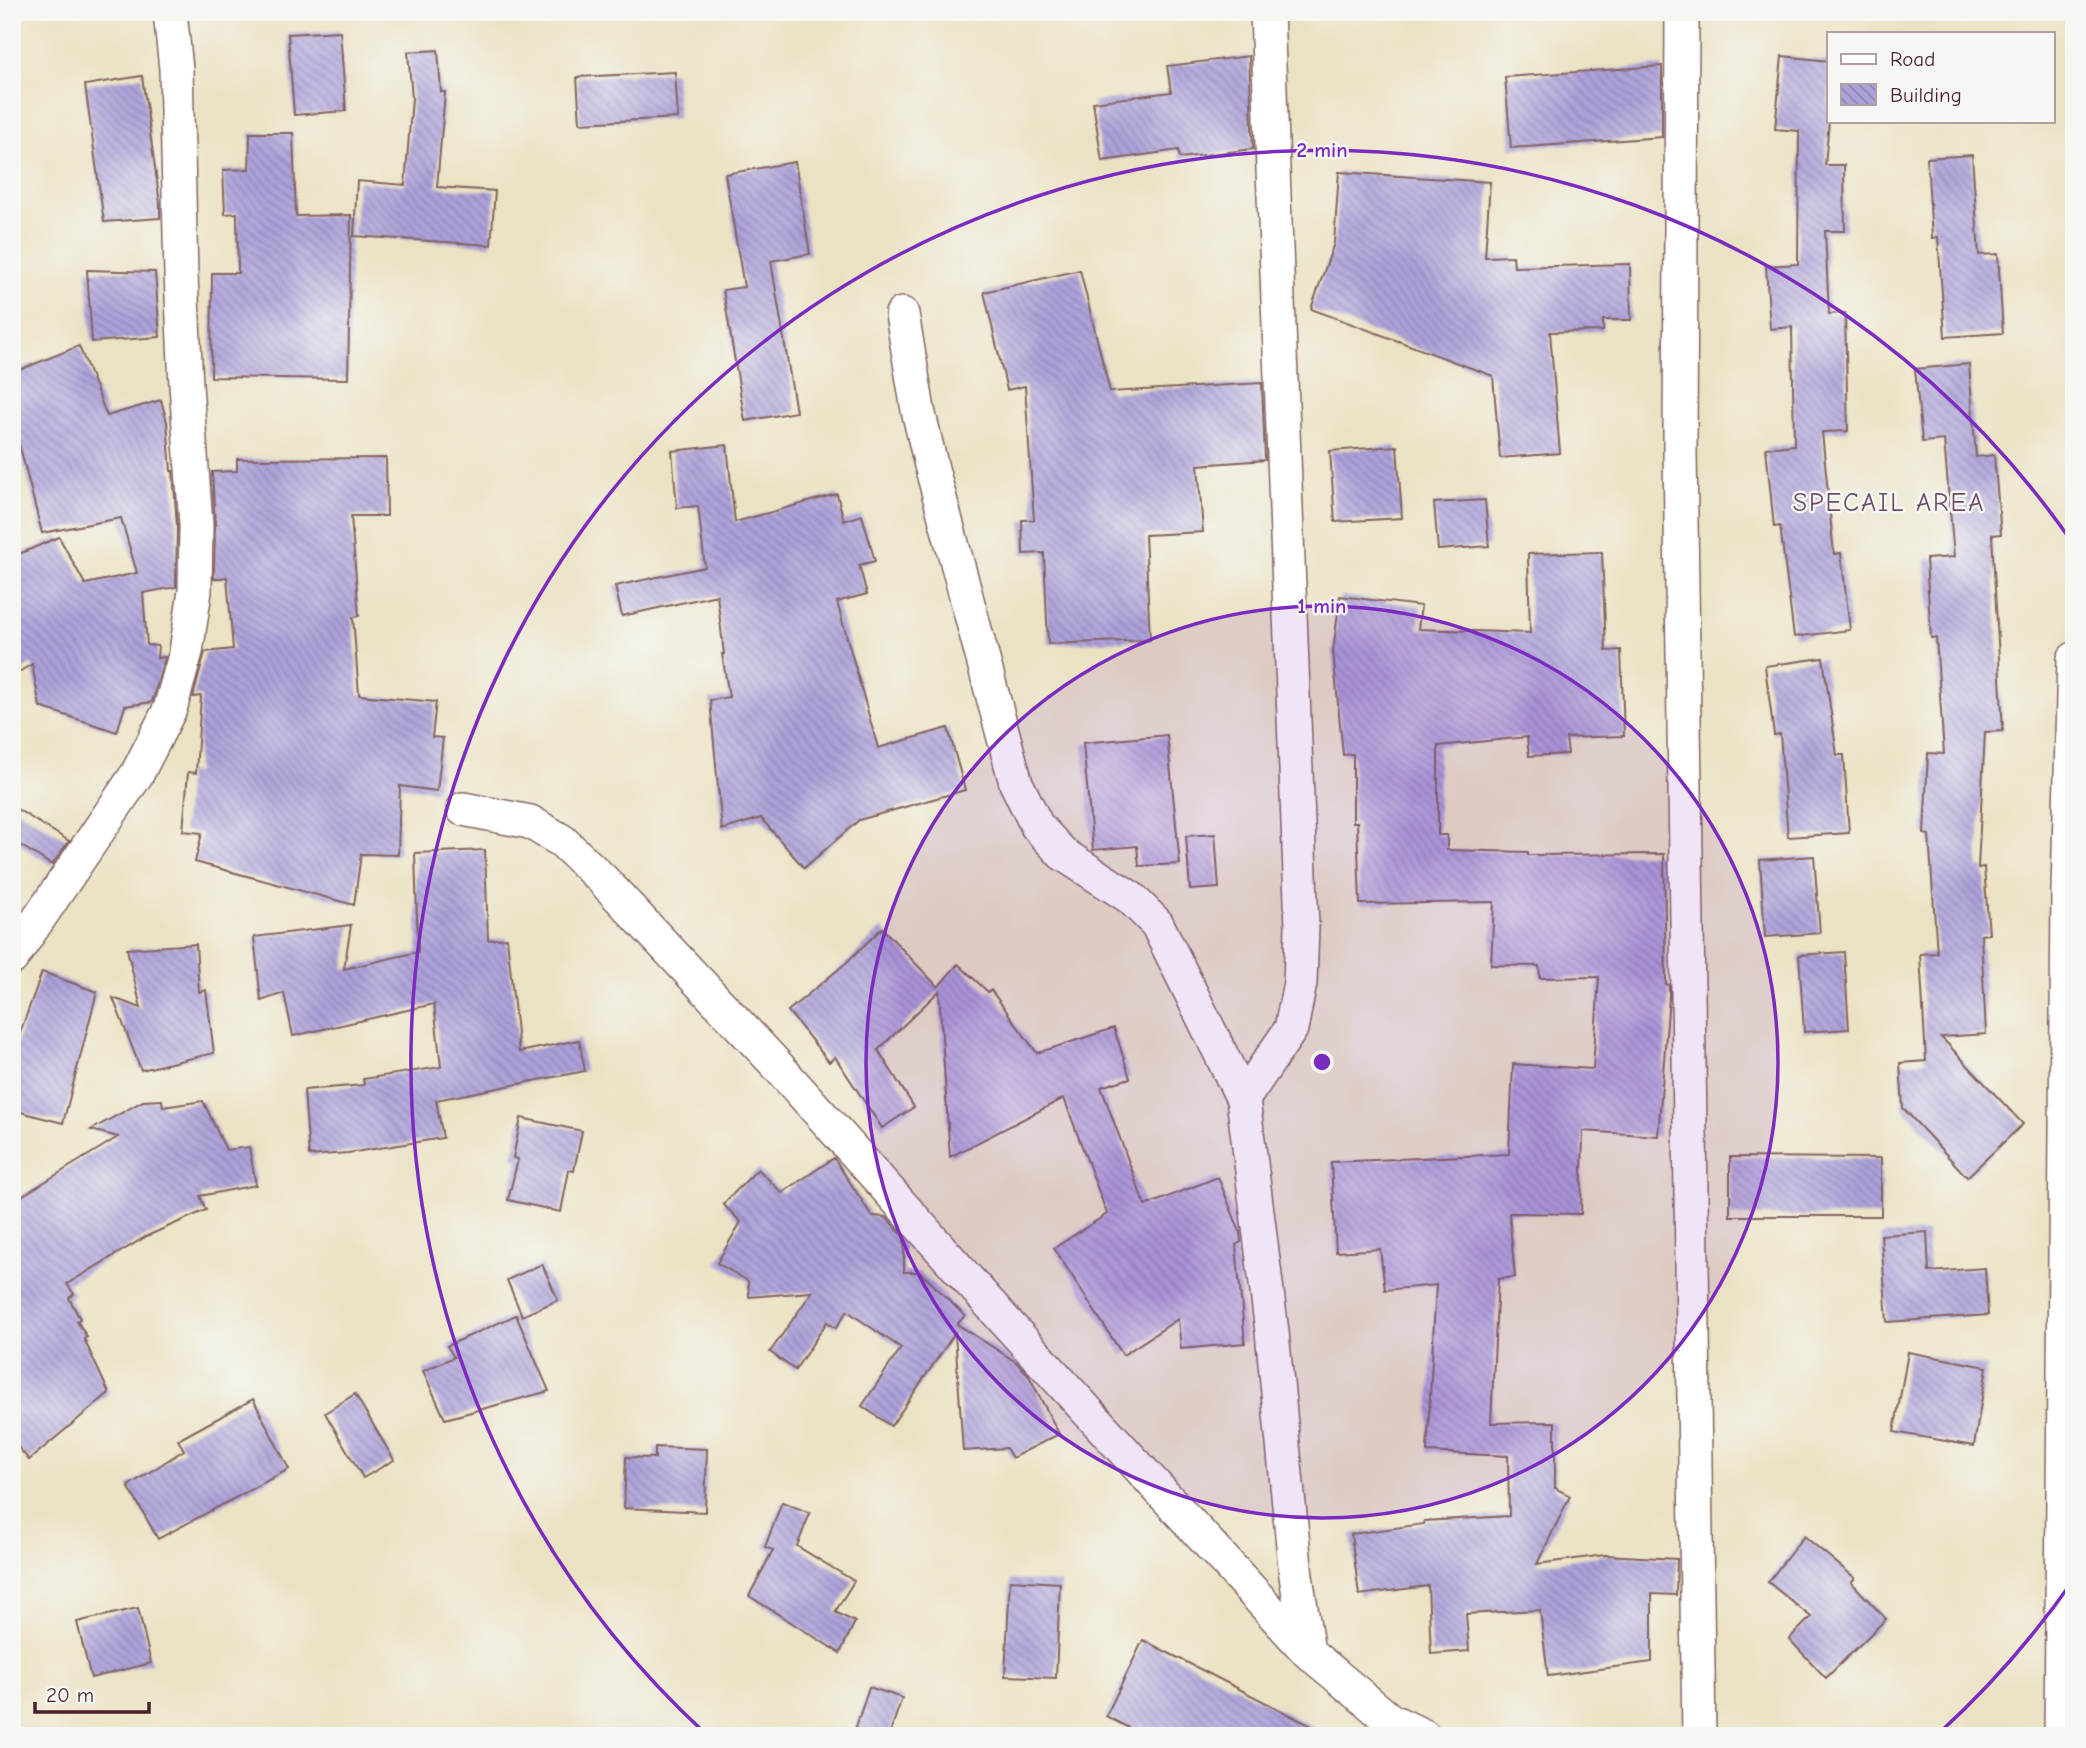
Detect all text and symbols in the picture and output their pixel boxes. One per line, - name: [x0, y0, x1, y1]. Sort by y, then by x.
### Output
- legend: [1827, 32, 2054, 122]
- text: Road: [1890, 47, 1935, 71]
- text: Building: [1890, 83, 1962, 107]
- text: 2 min: [1296, 138, 1348, 162]
- district label: SPECAIL AREA: [1793, 488, 1985, 518]
- text: 1 min: [1298, 594, 1346, 618]
- centre of rings: [1310, 1050, 1334, 1074]
- scale bar: [35, 1671, 149, 1715]
- text: 20 m: [46, 1683, 94, 1707]

